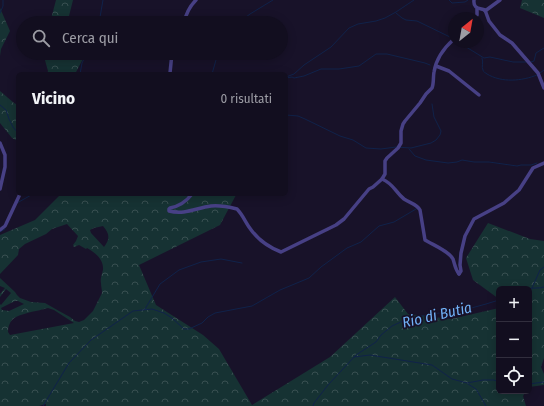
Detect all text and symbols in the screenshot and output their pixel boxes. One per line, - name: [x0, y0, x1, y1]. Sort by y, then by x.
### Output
- north arrow: [448, 12, 484, 48]
- search box: [16, 16, 288, 60]
- icon: search: [30, 27, 52, 49]
- text: Cerca qui: [62, 29, 118, 47]
- text: Vicino: [32, 88, 75, 109]
- text: 0 risultati: [221, 91, 272, 106]
- map controls: [496, 286, 532, 394]
- button: +: [496, 286, 532, 322]
- water label: Rio di Butia: [400, 298, 474, 332]
- button: −: [496, 322, 532, 358]
- button: locate: [496, 358, 532, 394]

